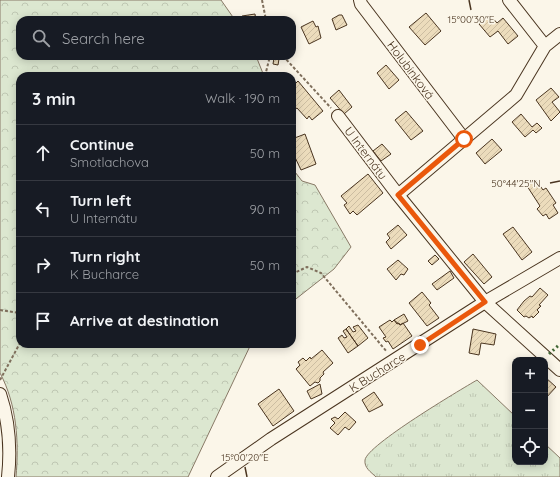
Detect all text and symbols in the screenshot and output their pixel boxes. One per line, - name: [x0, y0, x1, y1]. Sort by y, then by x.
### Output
- text: 15°00'30"E: [448, 13, 495, 26]
- search box: [16, 16, 296, 60]
- icon: search: [30, 27, 52, 49]
- text: Search here: [62, 29, 145, 48]
- street label: Holubinková: [384, 38, 438, 102]
- text: 3 min: [32, 88, 76, 109]
- text: Walk · 190 m: [205, 90, 280, 106]
- street label: U Internátu: [341, 124, 391, 182]
- route start: [455, 130, 473, 148]
- text: Continue: [70, 135, 134, 154]
- icon: ahead: [32, 142, 54, 164]
- text: 50 m: [250, 145, 280, 161]
- text: Smotlachova: [70, 154, 149, 170]
- text: 50°44'25"N: [491, 177, 541, 190]
- text: Turn left: [70, 191, 132, 210]
- icon: left: [32, 198, 54, 220]
- text: 90 m: [250, 201, 280, 217]
- text: U Internátu: [70, 210, 137, 226]
- text: Turn right: [70, 247, 141, 266]
- icon: right: [32, 254, 54, 276]
- text: 50 m: [250, 257, 280, 273]
- text: K Bucharce: [70, 266, 139, 282]
- icon: arrive: [32, 310, 54, 332]
- text: Arrive at destination: [70, 311, 219, 330]
- route end: [411, 336, 429, 354]
- street label: K Bucharce: [346, 349, 408, 395]
- map controls: [512, 357, 548, 465]
- button: +: [512, 357, 548, 393]
- button: −: [512, 393, 548, 429]
- button: locate: [512, 429, 548, 465]
- text: 15°00'20"E: [221, 451, 269, 464]

